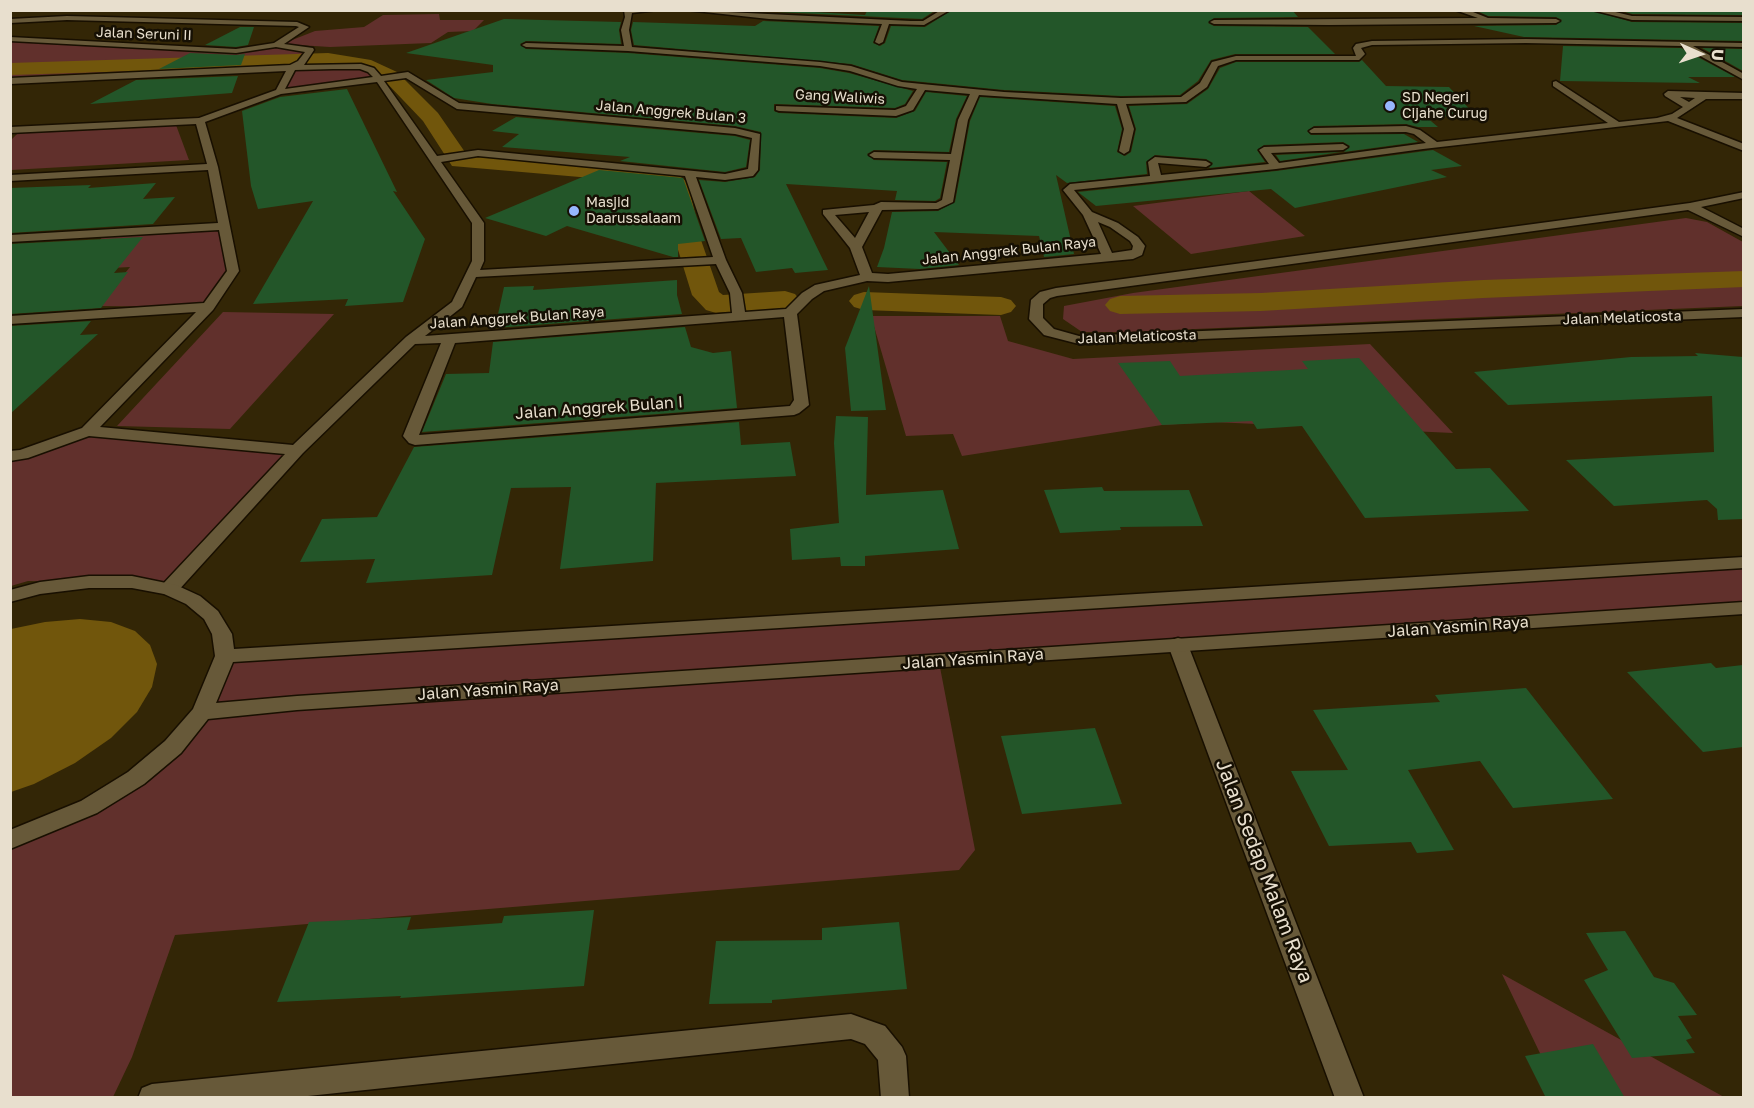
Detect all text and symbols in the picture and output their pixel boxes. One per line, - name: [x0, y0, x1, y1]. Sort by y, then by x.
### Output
- street label: Jalan Seruni II: [96, 24, 192, 44]
- north arrow: [1670, 24, 1730, 84]
- text: U: [1708, 49, 1728, 61]
- street label: Gang Waliwis: [795, 86, 885, 108]
- place label: SD Negeri Cijahe Curug: [1402, 90, 1488, 122]
- street label: Jalan Anggrek Bulan 3: [595, 97, 747, 127]
- marker: SD Negeri Cijahe Curug: [1383, 99, 1397, 113]
- place label: Masjid Daarussalaam: [586, 195, 681, 228]
- marker: Masjid Daarussalaam: [567, 204, 581, 218]
- street label: Jalan Anggrek Bulan Raya: [921, 234, 1097, 268]
- street label: Jalan Anggrek Bulan Raya: [429, 304, 605, 332]
- street label: Jalan Melaticosta: [1562, 308, 1682, 328]
- street label: Jalan Melaticosta: [1077, 327, 1197, 347]
- street label: Jalan Anggrek Bulan I: [515, 393, 683, 423]
- street label: Jalan Yasmin Raya: [1387, 612, 1529, 642]
- street label: Jalan Yasmin Raya: [902, 644, 1044, 674]
- street label: Jalan Yasmin Raya: [417, 675, 559, 705]
- street label: Jalan Sedap Malam Raya: [1210, 756, 1318, 986]

